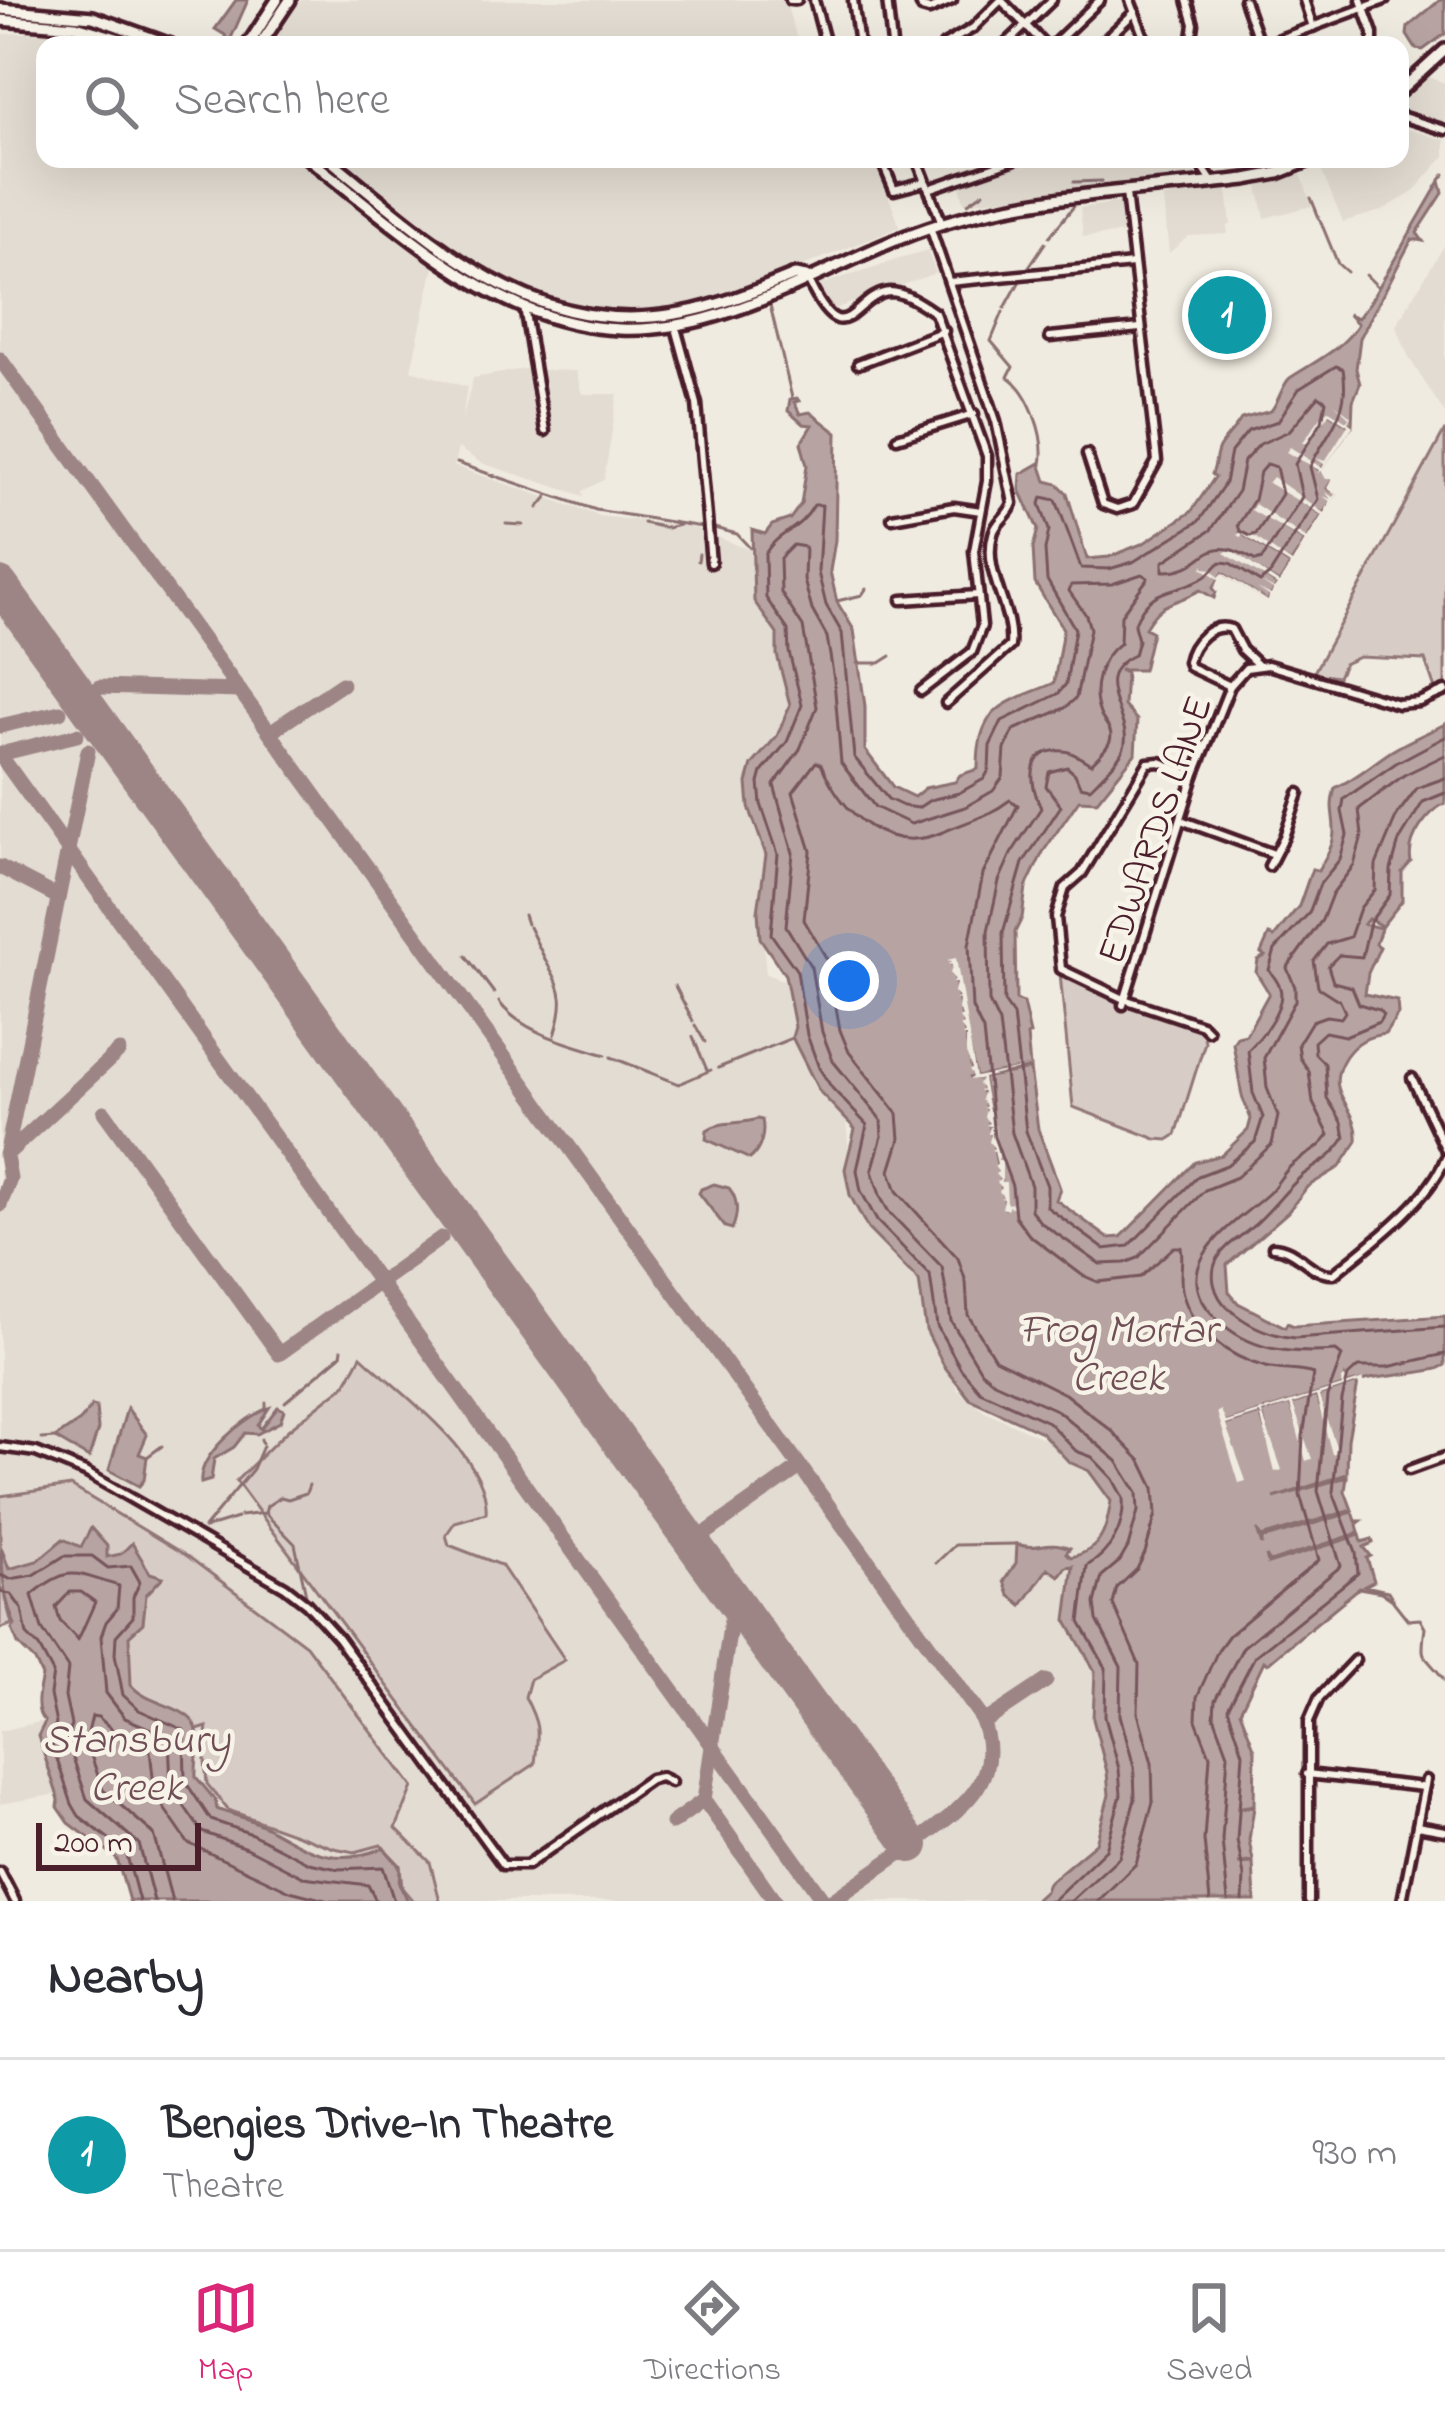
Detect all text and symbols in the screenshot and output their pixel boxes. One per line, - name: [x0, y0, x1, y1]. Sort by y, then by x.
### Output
- search box: [36, 36, 1409, 168]
- icon: search: [78, 69, 144, 135]
- text: Search here: [174, 69, 390, 135]
- pin: 1: [1188, 270, 1266, 360]
- street label: EDWARDS LANE: [1085, 689, 1230, 972]
- your location: [819, 951, 879, 1011]
- water label: Frog Mortar Creek: [1019, 1301, 1222, 1410]
- water label: Stansbury Creek: [42, 1711, 231, 1820]
- scale bar: [36, 1817, 201, 1870]
- text: 200 m: [54, 1820, 133, 1868]
- text: Nearby: [48, 1942, 204, 2017]
- text: Bengies Drive-In Theatre: [162, 2093, 613, 2159]
- text: 1: [81, 2126, 93, 2183]
- text: 930 m: [1312, 2126, 1397, 2183]
- text: Theatre: [162, 2159, 284, 2216]
- tab: Map: [193, 2275, 259, 2395]
- tab: Directions: [644, 2275, 781, 2395]
- tab: Saved: [1166, 2275, 1252, 2395]

